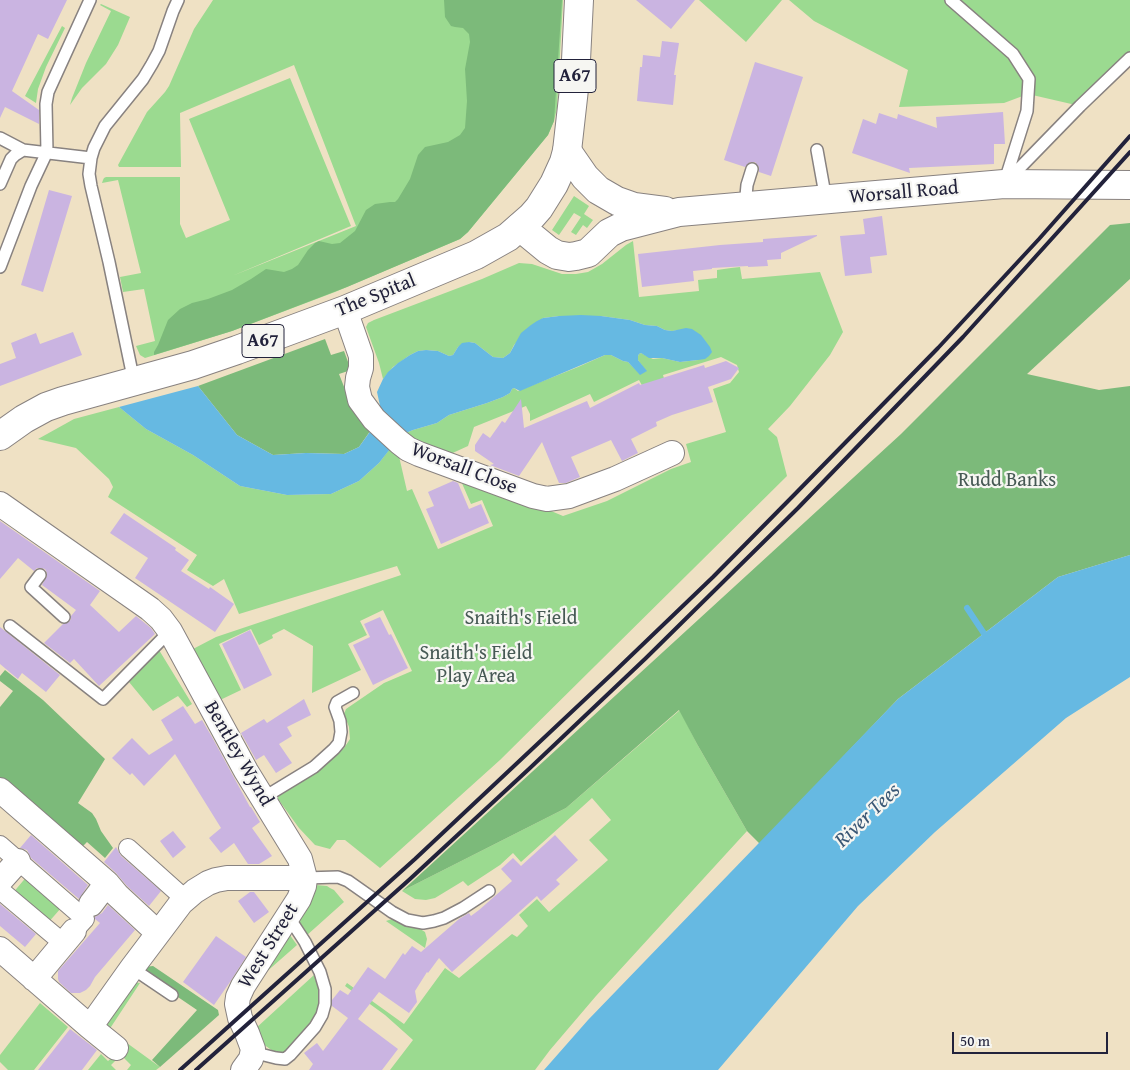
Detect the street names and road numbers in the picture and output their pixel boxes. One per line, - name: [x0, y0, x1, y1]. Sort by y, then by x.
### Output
- road number: A67: [554, 59, 596, 92]
- street label: Worsall Road: [848, 176, 960, 210]
- street label: The Spital: [332, 269, 420, 323]
- road number: A67: [242, 324, 284, 358]
- street label: Worsall Close: [408, 438, 520, 500]
- street label: Bentley Wynd: [198, 697, 278, 811]
- street label: West Street: [233, 899, 305, 993]

